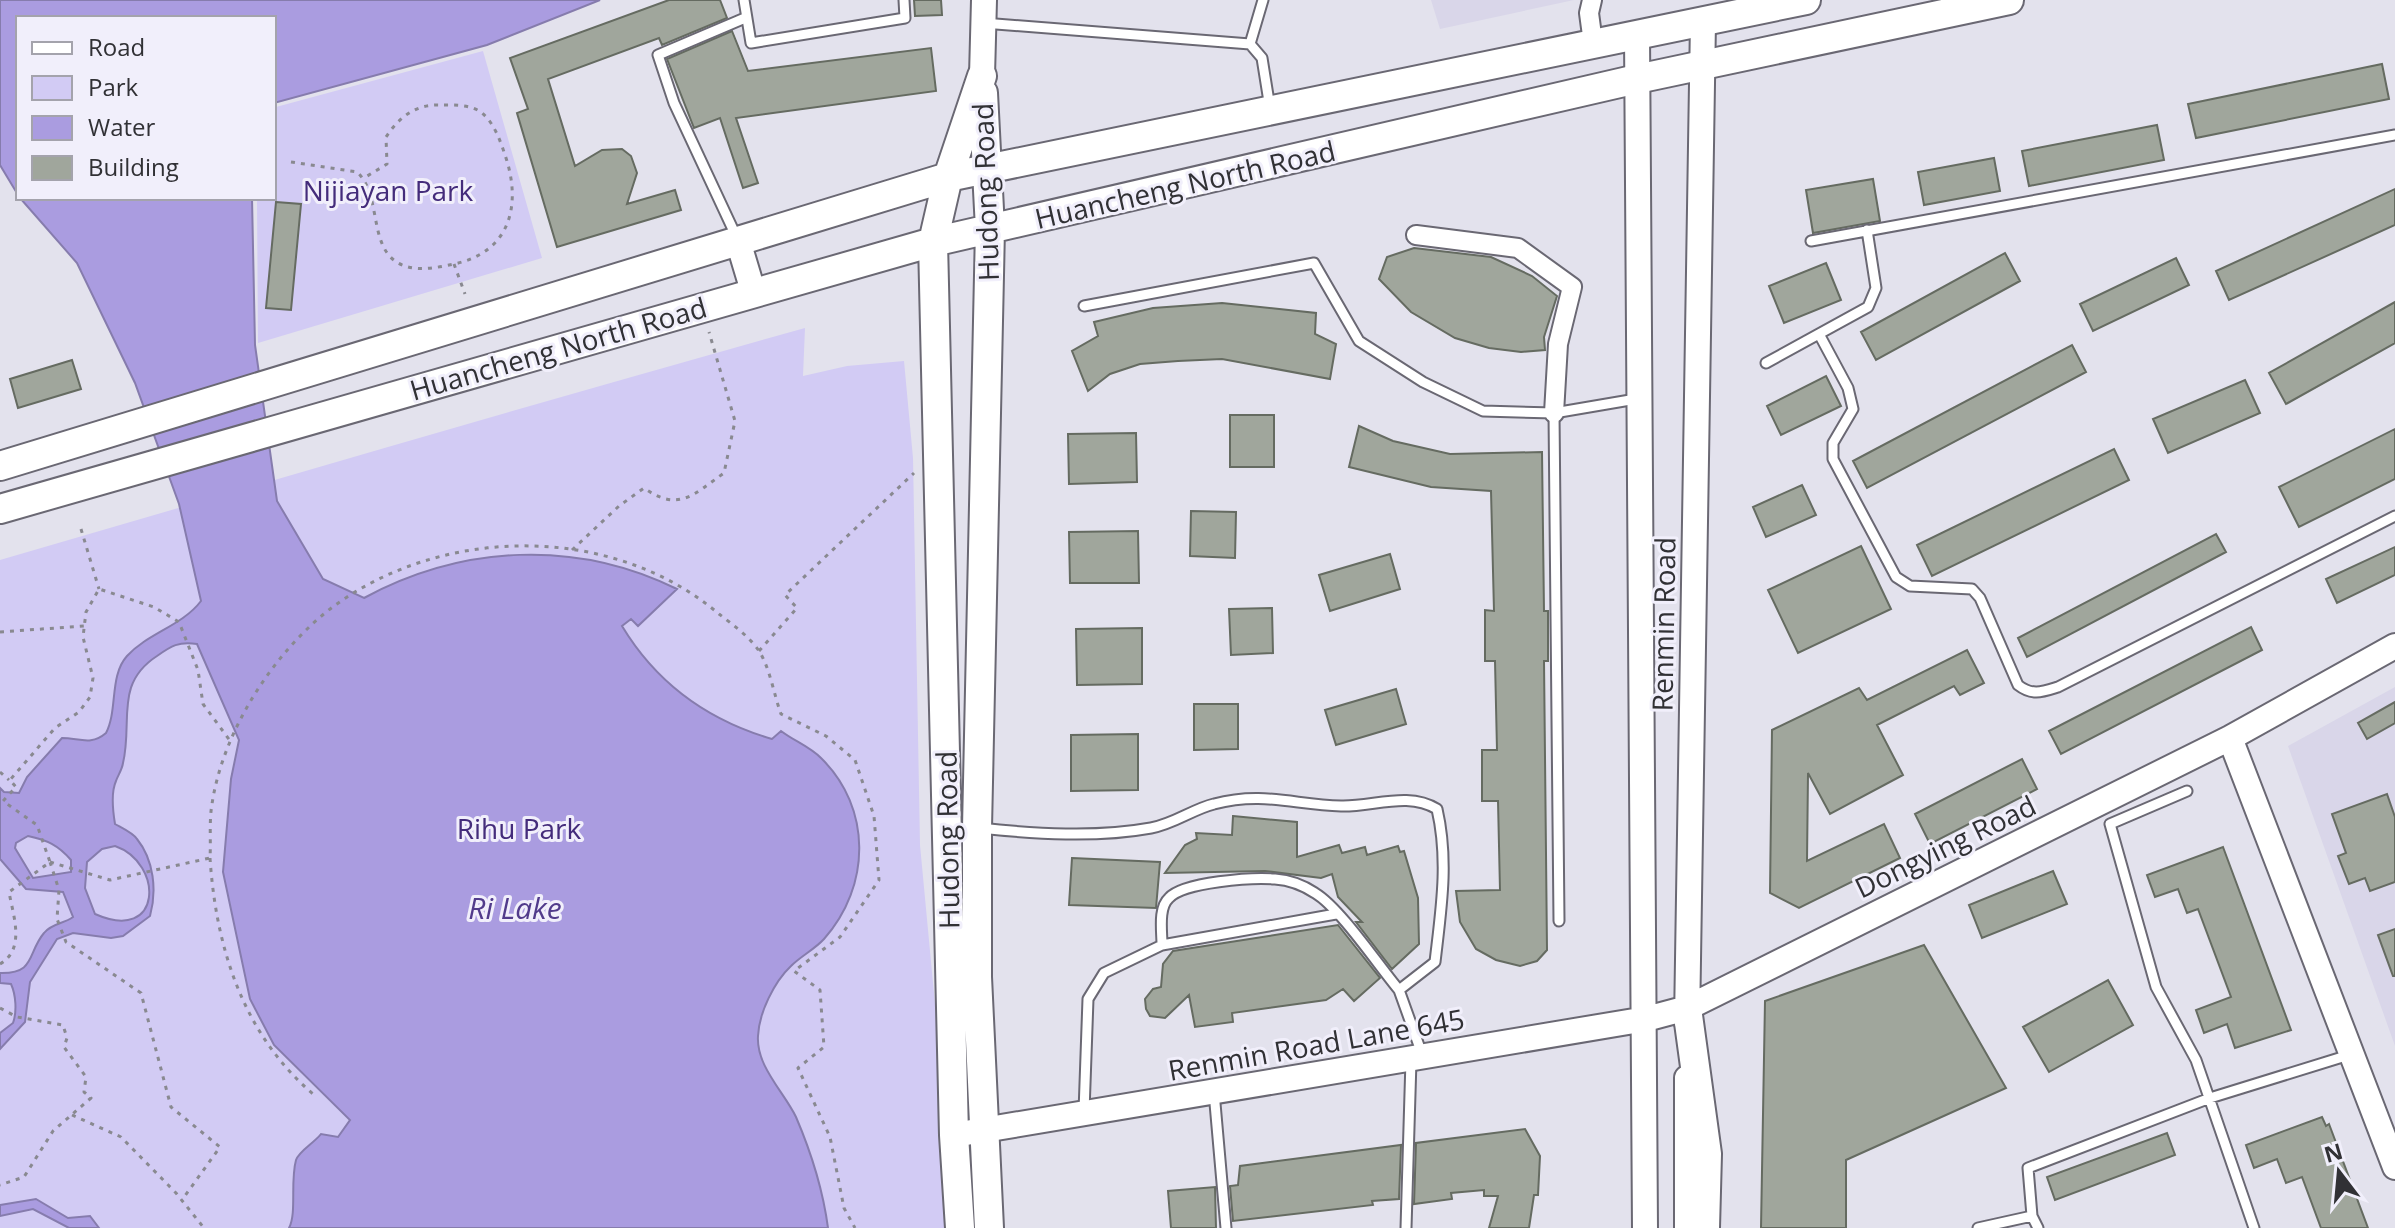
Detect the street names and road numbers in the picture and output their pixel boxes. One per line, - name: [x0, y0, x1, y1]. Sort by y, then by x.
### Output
- street label: Hudong Road: [963, 102, 1007, 282]
- street label: Huancheng North Road: [1031, 131, 1339, 237]
- street label: Huancheng North Road: [405, 287, 711, 409]
- street label: Renmin Road: [1642, 536, 1684, 712]
- street label: Hudong Road: [926, 751, 968, 929]
- street label: Dongying Road: [1848, 786, 2042, 906]
- street label: Renmin Road Lane 645: [1165, 999, 1467, 1089]

